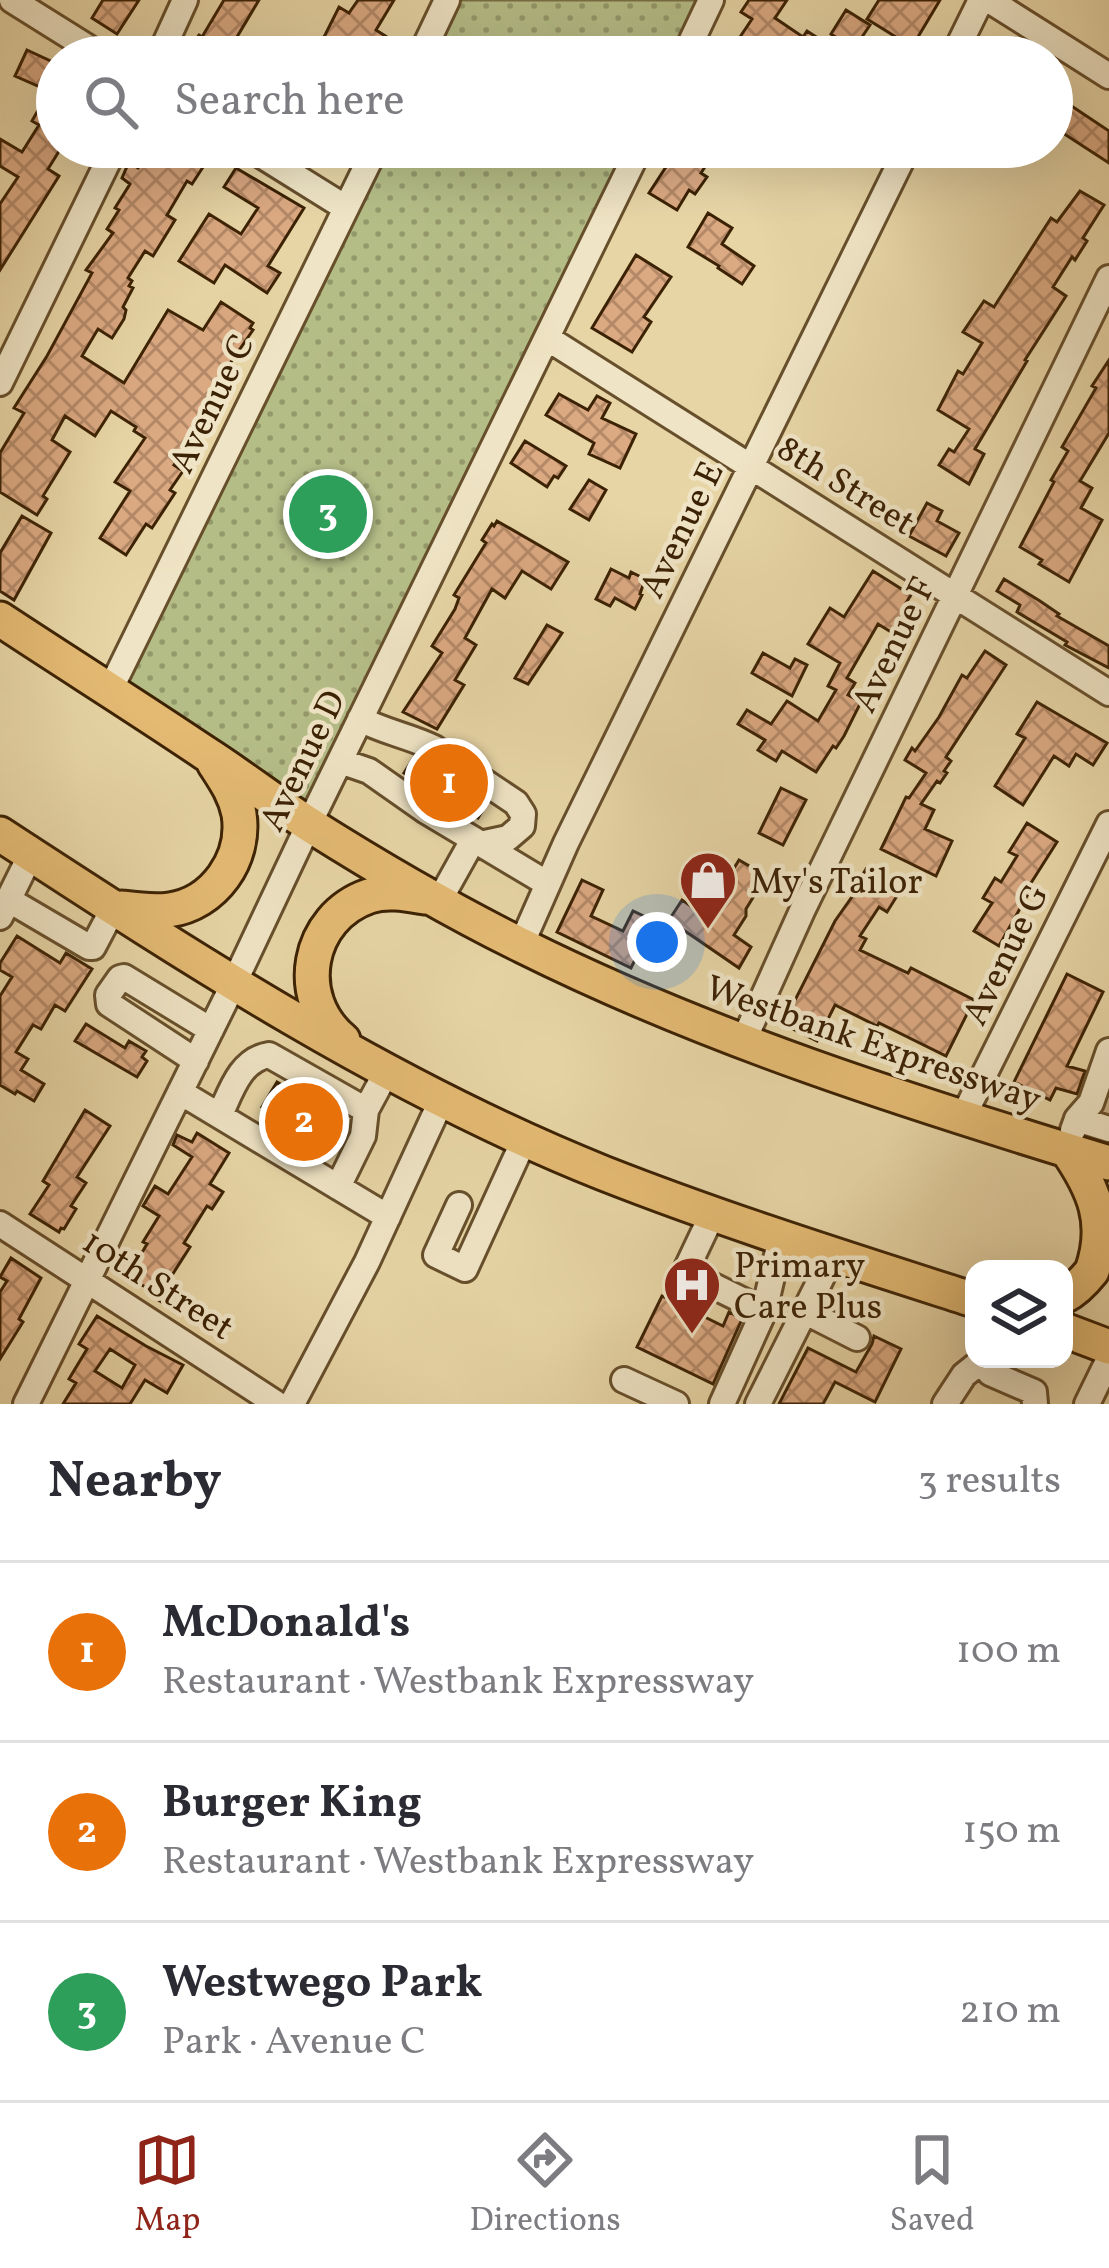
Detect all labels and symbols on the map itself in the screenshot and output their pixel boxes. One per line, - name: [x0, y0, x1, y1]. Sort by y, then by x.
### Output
- street label: Avenue C: [159, 327, 269, 482]
- street label: 8th Street: [766, 425, 923, 549]
- street label: Avenue E: [629, 454, 738, 608]
- pin: 3: [289, 469, 367, 559]
- street label: Avenue F: [841, 570, 950, 722]
- street label: Avenue D: [249, 683, 360, 841]
- pin: 1: [410, 738, 488, 828]
- shop icon: My's Tailor: [677, 849, 739, 931]
- place label: My's Tailor: [750, 859, 923, 909]
- street label: Avenue G: [952, 877, 1063, 1035]
- your location: [627, 912, 687, 972]
- street label: Westbank Expressway: [698, 965, 1047, 1127]
- pin: 2: [265, 1077, 343, 1167]
- street label: 10th Street: [71, 1219, 242, 1354]
- place label: Primary Care Plus: [734, 1243, 882, 1334]
- hospital icon: Primary Care Plus: [661, 1254, 723, 1336]

